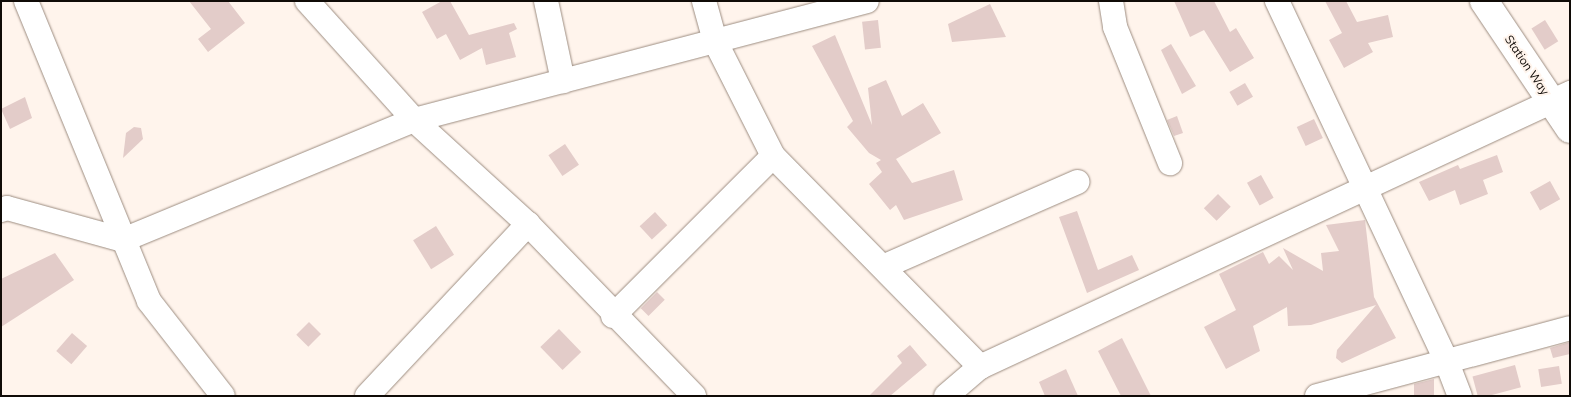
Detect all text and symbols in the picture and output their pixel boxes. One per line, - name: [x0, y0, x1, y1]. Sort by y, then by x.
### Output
- street label: Station Way: [1502, 32, 1552, 98]

